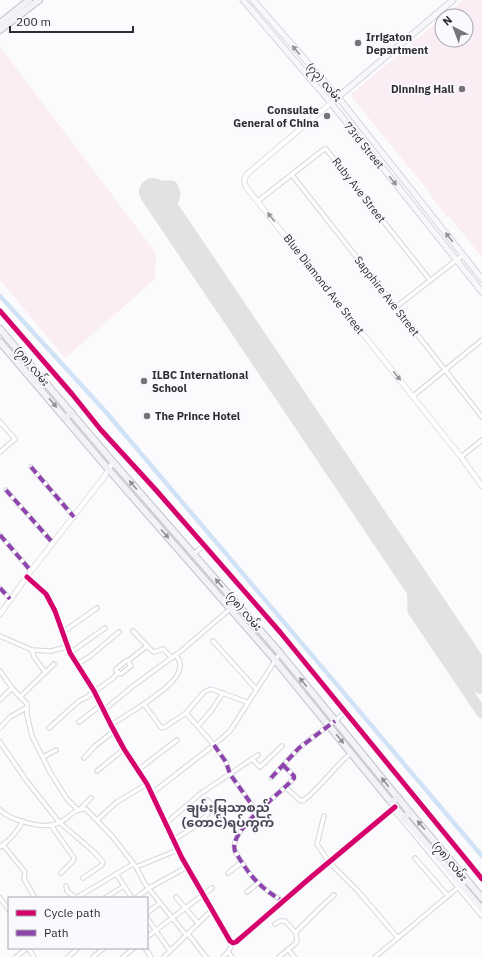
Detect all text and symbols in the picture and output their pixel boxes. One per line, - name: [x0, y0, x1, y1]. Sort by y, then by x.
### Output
- scale bar: [10, 8, 133, 34]
- north arrow: [434, 8, 474, 48]
- text: N: [440, 13, 455, 28]
- text: 200 m: [16, 14, 51, 29]
- place label: Irrigaton Department: [366, 30, 428, 57]
- marker: Irrigaton Department: [353, 38, 363, 48]
- one-way arrow: [292, 44, 301, 55]
- street label: (၇၃) လမ်း: [302, 59, 345, 106]
- place label: Dinning Hall: [391, 82, 455, 96]
- marker: Dinning Hall: [457, 84, 467, 94]
- place label: Consulate General of China: [233, 103, 319, 130]
- marker: Consulate General of China: [322, 111, 332, 121]
- street label: 73rd Street: [341, 119, 387, 171]
- street label: Ruby Ave Street: [329, 155, 389, 225]
- one-way arrow: [389, 175, 397, 186]
- one-way arrow: [266, 211, 275, 222]
- street label: Blue Diamond Ave Street: [281, 231, 367, 337]
- one-way arrow: [445, 232, 454, 243]
- street label: Sapphire Ave Street: [351, 253, 423, 339]
- street label: (၇၈) လမ်း: [10, 343, 53, 390]
- place label: ILBC International School: [152, 368, 249, 395]
- one-way arrow: [393, 371, 402, 382]
- marker: ILBC International School: [139, 376, 149, 386]
- one-way arrow: [48, 398, 57, 409]
- place label: The Prince Hotel: [155, 409, 241, 423]
- marker: The Prince Hotel: [142, 411, 152, 421]
- one-way arrow: [129, 480, 138, 490]
- one-way arrow: [160, 529, 169, 539]
- one-way arrow: [215, 578, 224, 587]
- street label: (၇၈) လမ်း: [222, 588, 265, 635]
- one-way arrow: [299, 676, 307, 687]
- one-way arrow: [335, 734, 344, 745]
- one-way arrow: [381, 777, 390, 788]
- district label: ချမ်းမြသာစည် (တောင်)ရပ်ကွက်: [182, 798, 274, 833]
- one-way arrow: [416, 820, 425, 831]
- street label: (၇၈) လမ်း: [428, 838, 471, 885]
- legend: [8, 897, 148, 949]
- text: Cycle path: [44, 905, 101, 920]
- text: Path: [44, 925, 69, 940]

